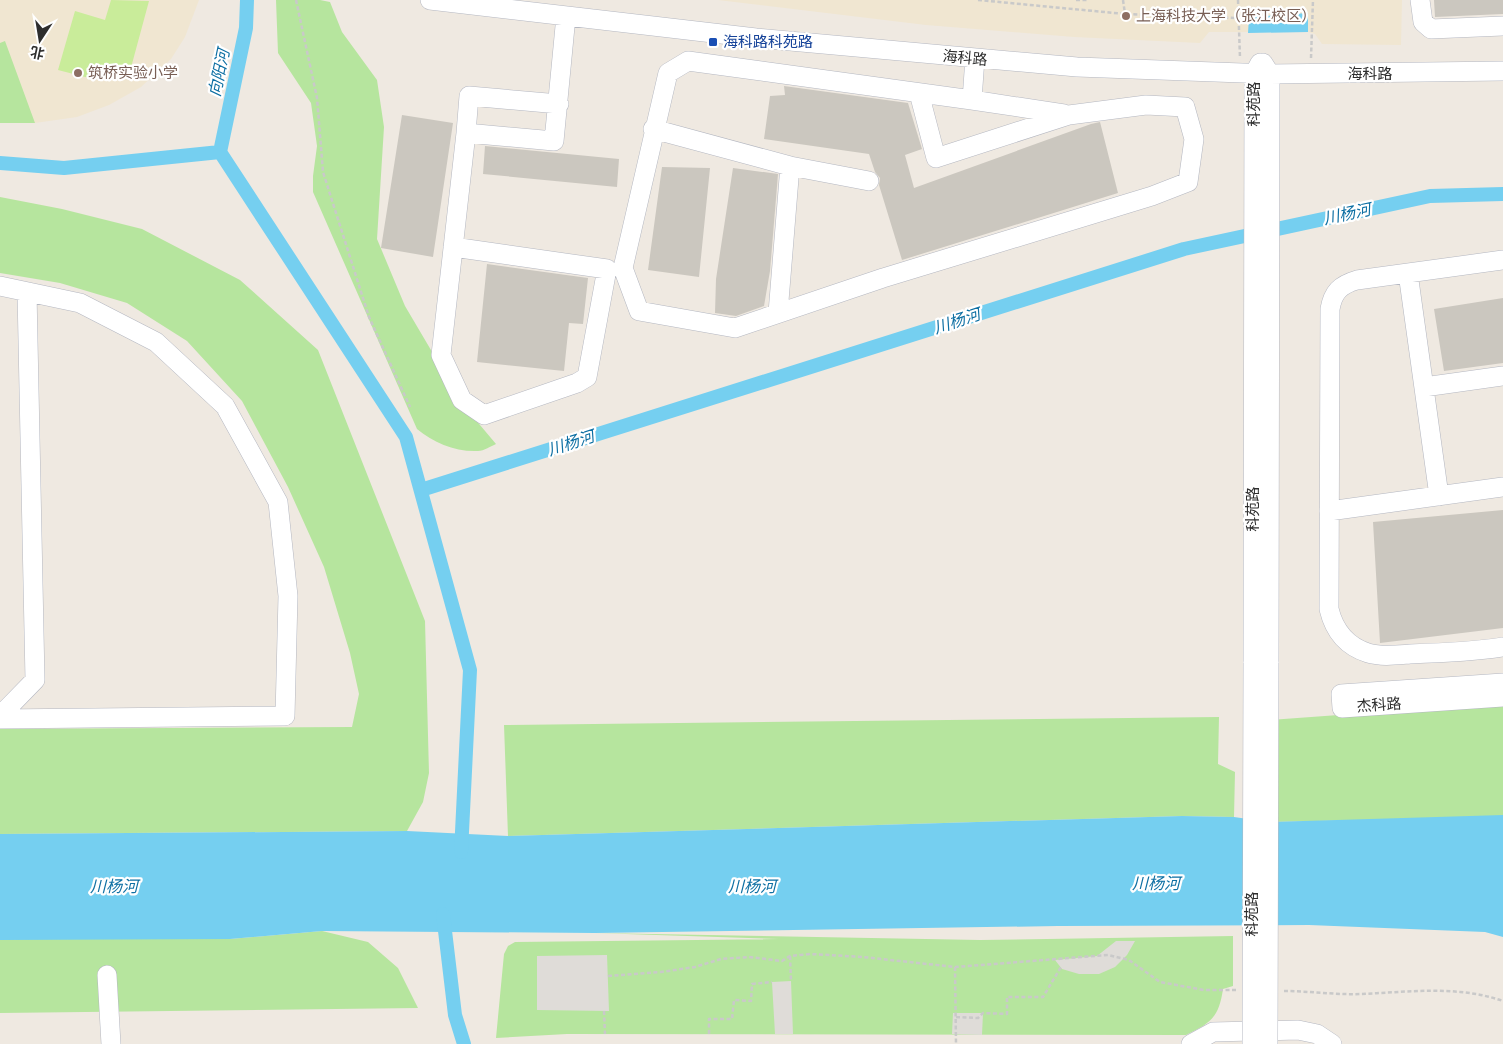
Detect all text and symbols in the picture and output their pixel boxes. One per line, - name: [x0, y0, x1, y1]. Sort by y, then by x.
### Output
- place label: 上海科技大学（张江校区）: [1136, 7, 1316, 25]
- marker: 上海科技大学（张江校区）: [1120, 10, 1132, 22]
- north arrow: [15, 15, 65, 65]
- place label: 海科路科苑路: [723, 33, 813, 51]
- marker: 海科路科苑路: [707, 36, 719, 48]
- text: 北: [29, 43, 46, 62]
- water label: 向阳河: [205, 45, 234, 98]
- street label: 海科路: [942, 47, 988, 69]
- place label: 筑桥实验小学: [88, 64, 178, 82]
- street label: 海科路: [1347, 65, 1393, 83]
- marker: 筑桥实验小学: [72, 67, 84, 79]
- street label: 科苑路: [1245, 81, 1263, 127]
- water label: 川杨河: [1322, 199, 1375, 228]
- water label: 川杨河: [931, 304, 986, 337]
- water label: 川杨河: [545, 426, 600, 459]
- street label: 科苑路: [1244, 486, 1262, 532]
- street label: 杰科路: [1356, 694, 1402, 716]
- water label: 川杨河: [1132, 874, 1183, 893]
- water label: 川杨河: [90, 877, 141, 896]
- water label: 川杨河: [728, 877, 779, 896]
- street label: 科苑路: [1243, 891, 1261, 937]

